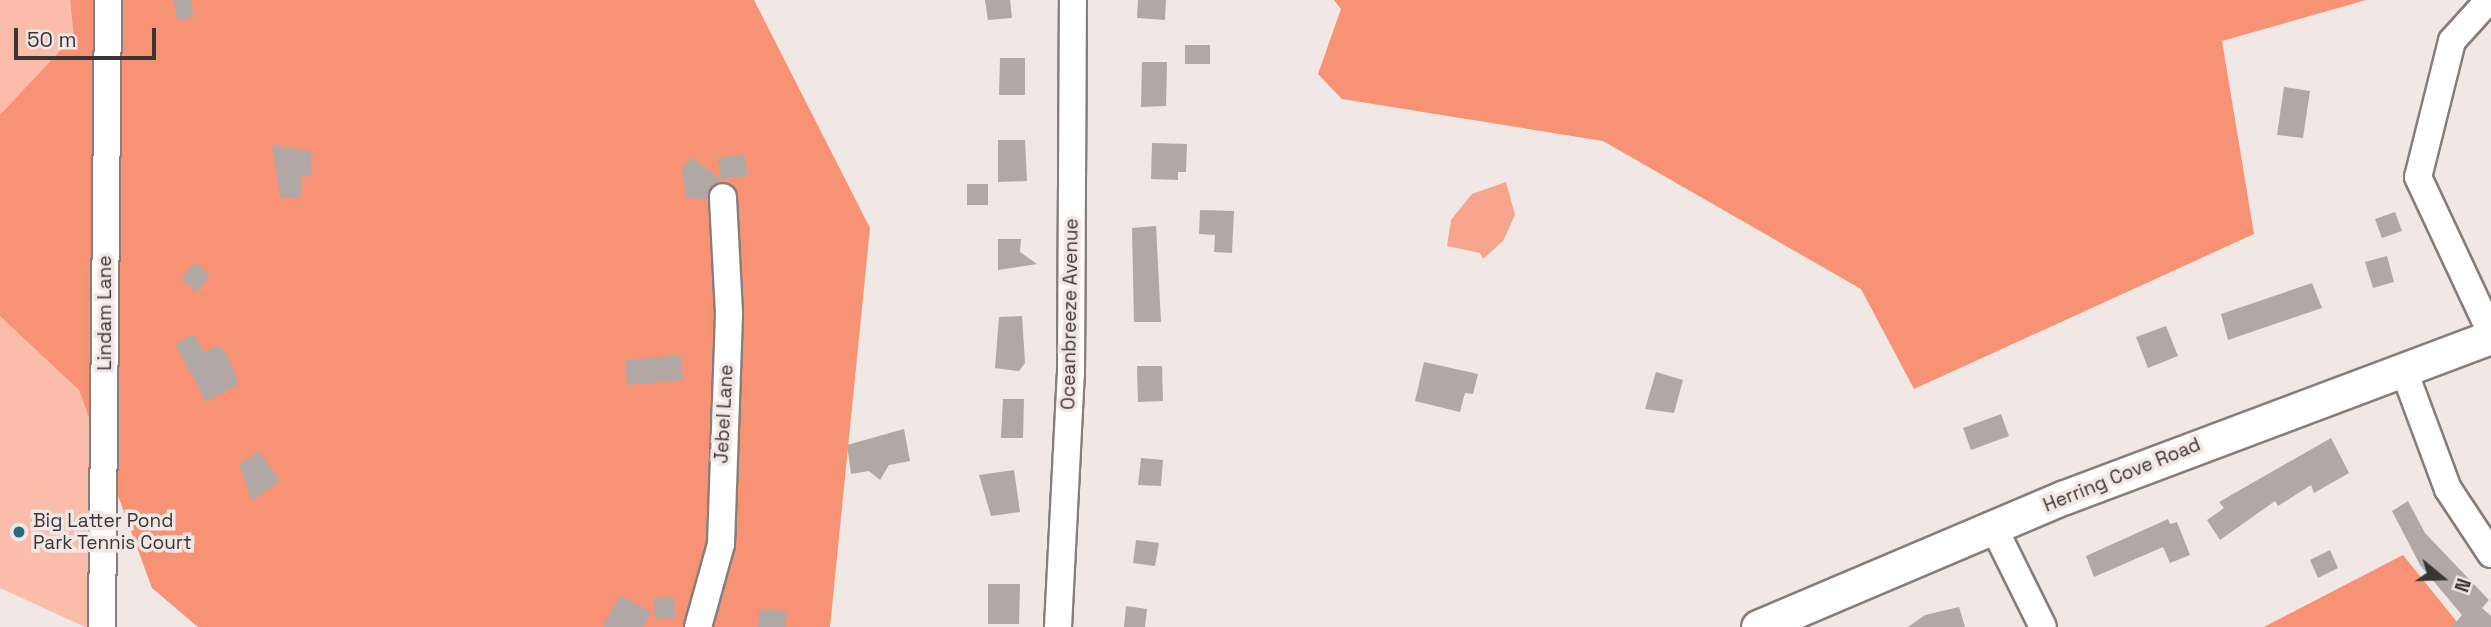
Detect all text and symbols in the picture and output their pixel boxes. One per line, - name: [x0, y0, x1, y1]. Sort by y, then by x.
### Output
- scale bar: [18, 14, 159, 58]
- text: 50 m: [27, 26, 77, 53]
- street label: Oceanbreeze Avenue: [1057, 218, 1083, 410]
- street label: Lindam Lane: [94, 255, 116, 371]
- street label: Jebel Lane: [710, 364, 738, 464]
- street label: Herring Cove Road: [2040, 433, 2204, 517]
- place label: Big Latter Pond Park Tennis Court: [33, 510, 192, 554]
- marker: Big Latter Pond Park Tennis Court: [11, 524, 27, 540]
- north arrow: [2407, 543, 2477, 613]
- text: N: [2448, 575, 2476, 595]

